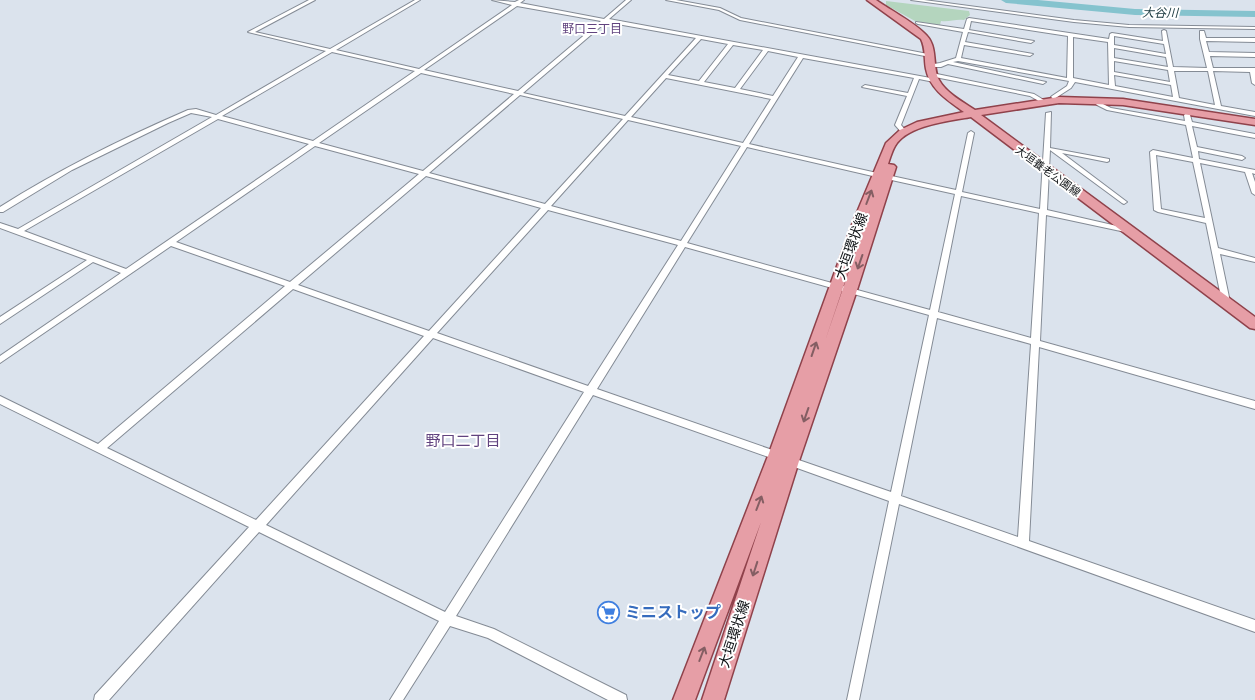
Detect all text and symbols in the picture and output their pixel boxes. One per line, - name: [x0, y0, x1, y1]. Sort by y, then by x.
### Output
- water label: 大谷川: [1142, 5, 1180, 20]
- district label: 野口三丁目: [562, 21, 622, 36]
- street label: 大垣養老公園線: [1013, 143, 1083, 199]
- one-way arrow: [865, 189, 874, 205]
- street label: 大垣環状線: [831, 210, 871, 282]
- one-way arrow: [854, 253, 864, 269]
- one-way arrow: [810, 342, 819, 358]
- one-way arrow: [801, 407, 811, 423]
- district label: 野口二丁目: [425, 431, 501, 450]
- one-way arrow: [755, 495, 764, 511]
- one-way arrow: [750, 561, 760, 577]
- street label: 大垣環状線: [715, 598, 753, 670]
- supermarket icon: ミニストップ: [597, 600, 621, 624]
- place label: ミニストップ: [625, 602, 721, 622]
- one-way arrow: [698, 647, 707, 662]

